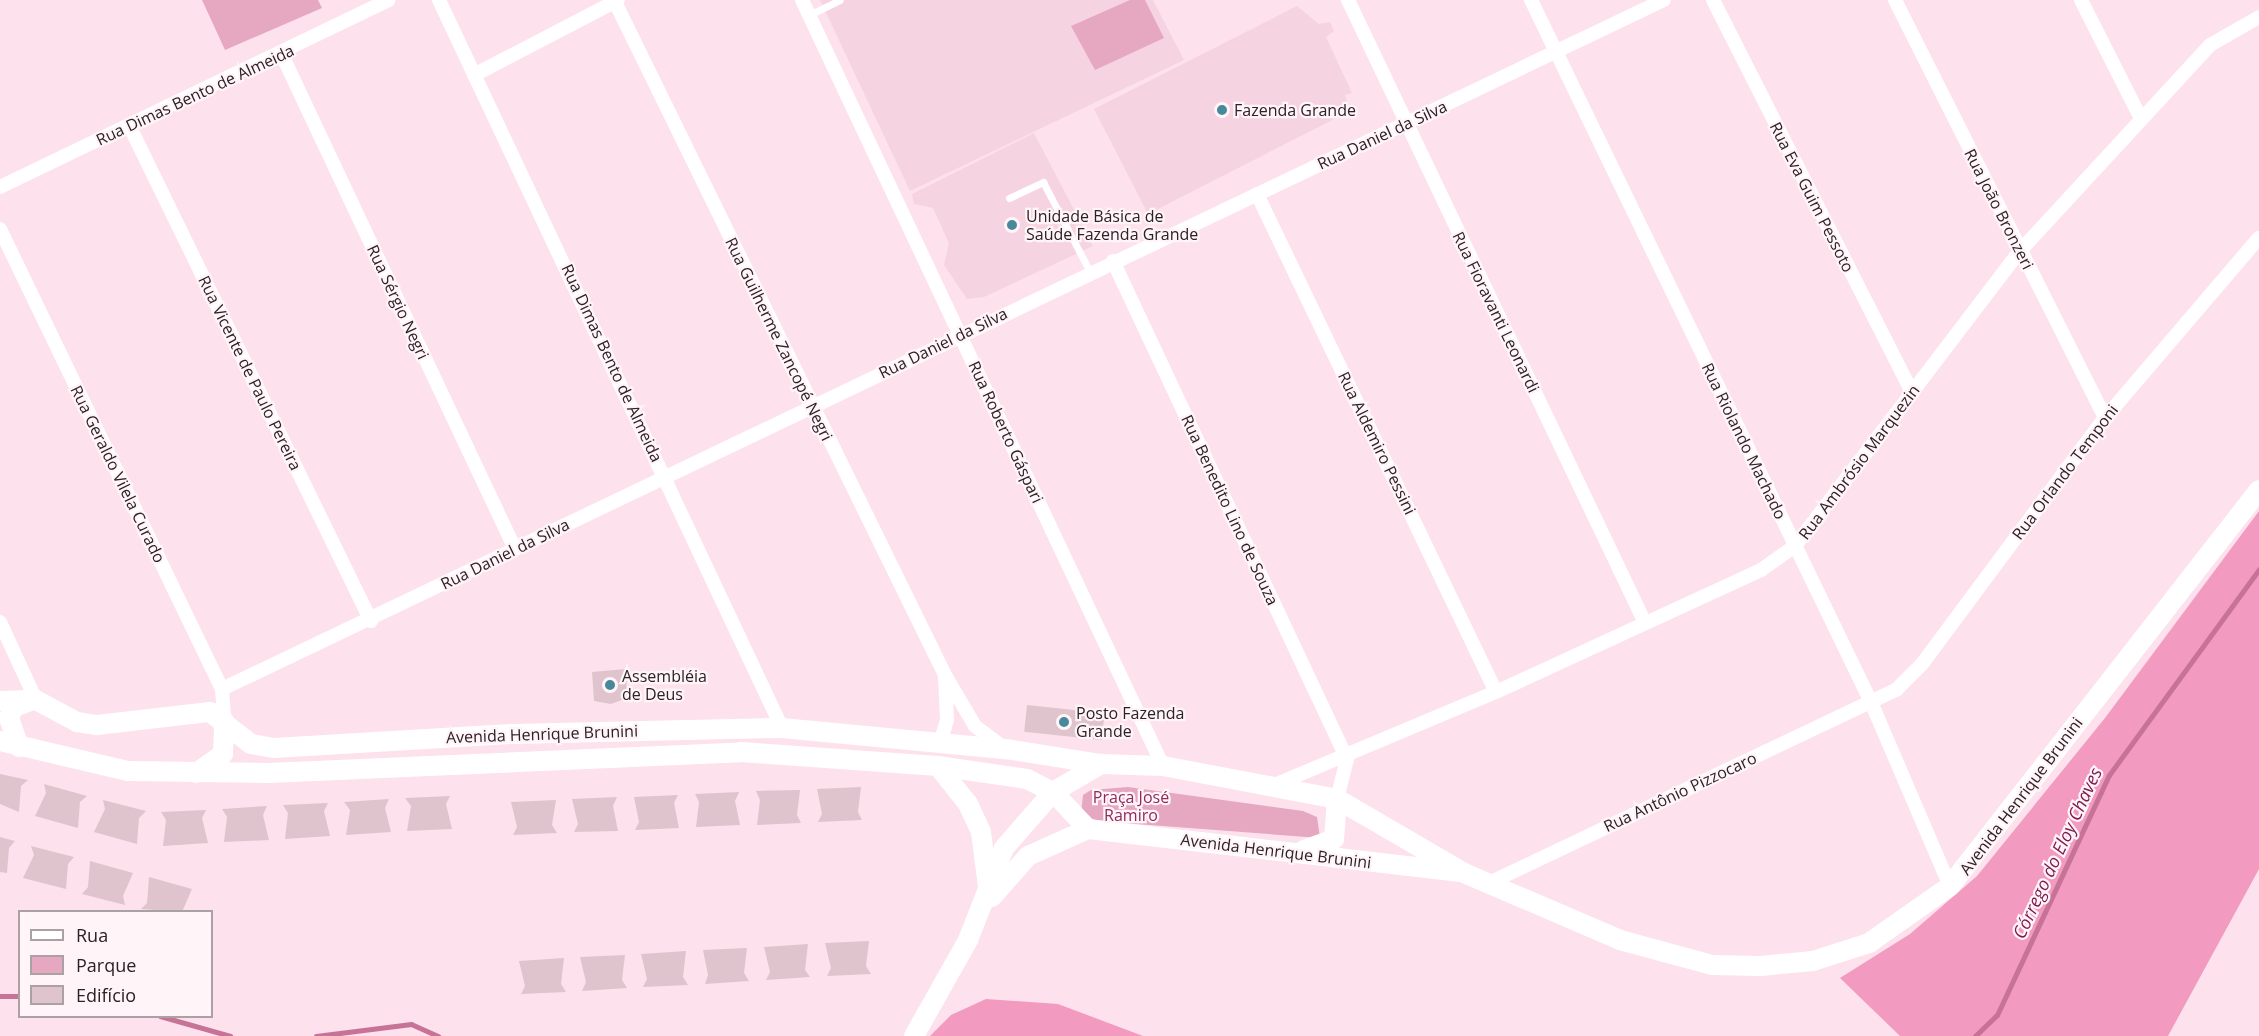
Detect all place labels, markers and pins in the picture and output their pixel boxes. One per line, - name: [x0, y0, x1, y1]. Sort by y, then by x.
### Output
- place label: Fazenda Grande: [1234, 100, 1356, 120]
- marker: Fazenda Grande: [1215, 103, 1229, 117]
- place label: Unidade Básica de Saúde Fazenda Grande: [1026, 206, 1198, 244]
- marker: Unidade Básica de Saúde Fazenda Grande: [1003, 216, 1021, 234]
- place label: Assembléia de Deus: [622, 666, 707, 704]
- marker: Assembléia de Deus: [603, 678, 617, 692]
- place label: Posto Fazenda Grande: [1076, 703, 1184, 741]
- marker: Posto Fazenda Grande: [1057, 715, 1071, 729]

